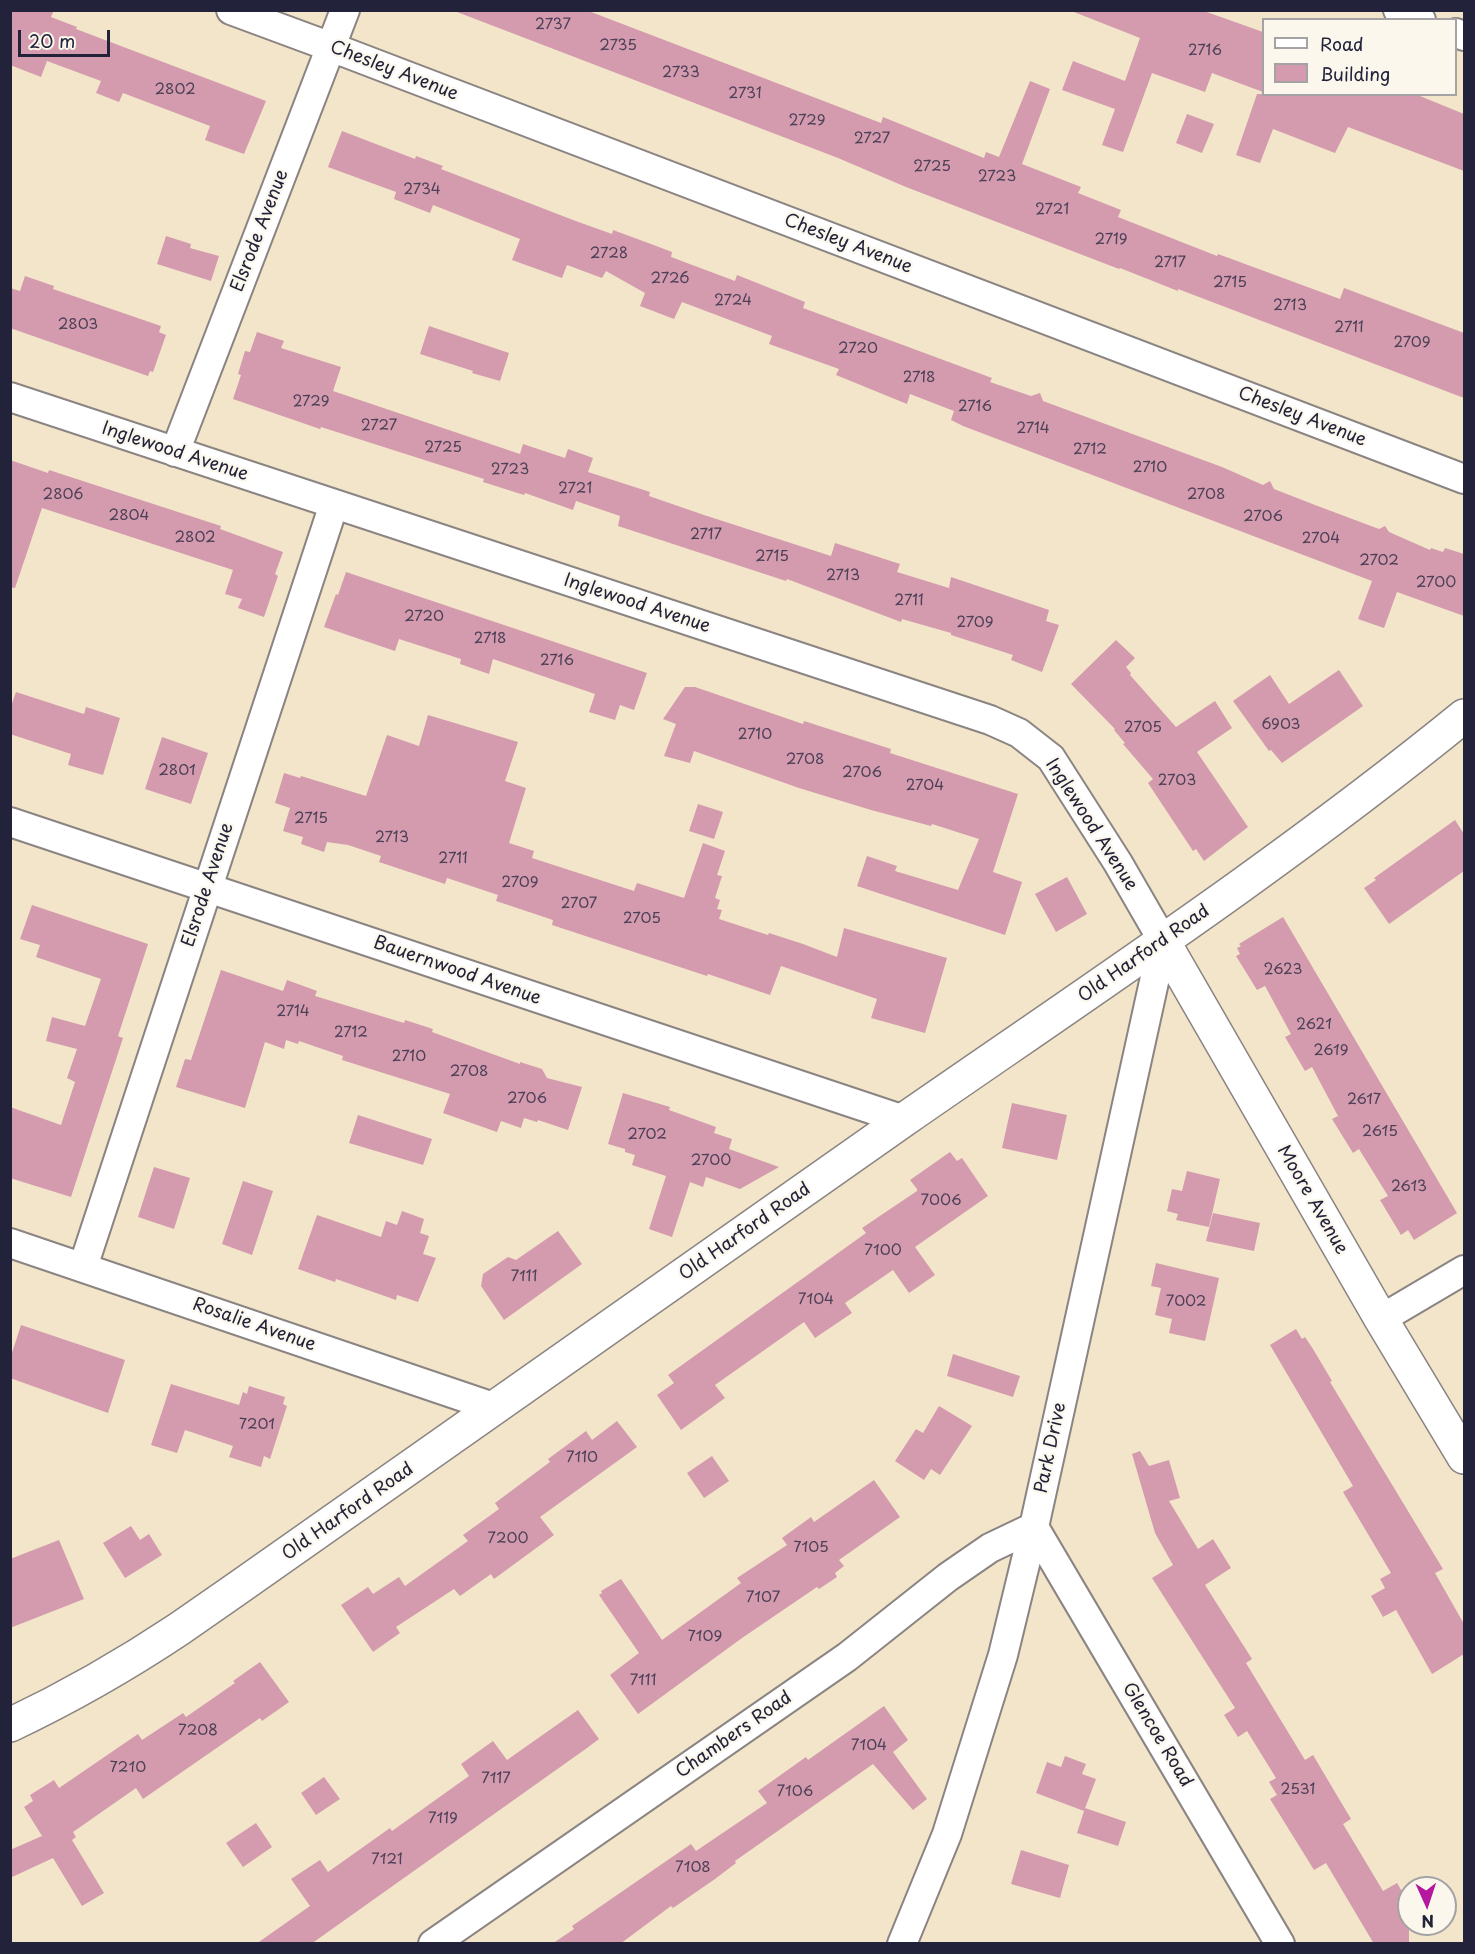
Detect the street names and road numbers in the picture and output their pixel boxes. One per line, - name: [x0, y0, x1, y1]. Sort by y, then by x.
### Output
- street label: Chesley Avenue: [327, 37, 461, 105]
- street label: Elsrode Avenue: [227, 167, 293, 295]
- street label: Chesley Avenue: [781, 210, 915, 278]
- street label: Chesley Avenue: [1235, 383, 1369, 451]
- street label: Inglewood Avenue: [99, 418, 251, 486]
- street label: Inglewood Avenue: [561, 570, 713, 638]
- street label: Inglewood Avenue: [1040, 755, 1142, 895]
- street label: Elsrode Avenue: [178, 820, 238, 950]
- street label: Old Harford Road: [1074, 901, 1214, 1007]
- street label: Bauernwood Avenue: [370, 932, 544, 1010]
- street label: Moore Avenue: [1272, 1142, 1352, 1258]
- street label: Old Harford Road: [675, 1179, 815, 1285]
- street label: Rosalie Avenue: [190, 1294, 318, 1356]
- street label: Park Drive: [1031, 1401, 1071, 1495]
- street label: Old Harford Road: [278, 1459, 418, 1565]
- street label: Glencoe Road: [1117, 1679, 1197, 1791]
- street label: Chambers Road: [672, 1687, 796, 1783]

